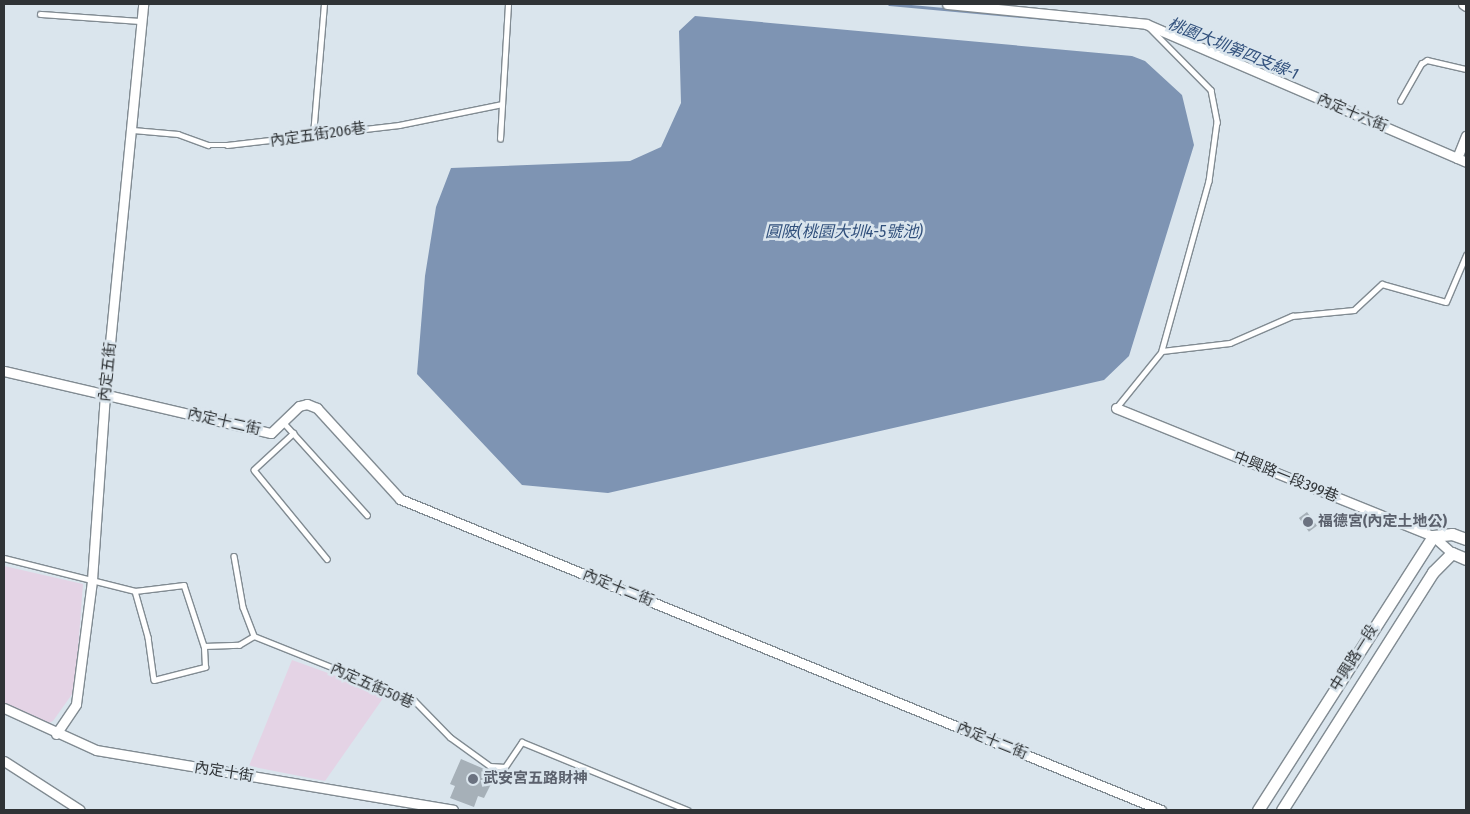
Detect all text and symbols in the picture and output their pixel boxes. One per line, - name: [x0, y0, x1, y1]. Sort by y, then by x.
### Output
- water label: 桃園大圳第四支線-1: [1165, 14, 1301, 84]
- street label: 內定十六街: [1314, 90, 1390, 136]
- street label: 內定五街206巷: [269, 119, 367, 151]
- water label: 圓陂(桃園大圳4-5號池): [765, 222, 923, 242]
- street label: 內定五街: [96, 341, 120, 403]
- street label: 內定十二街: [185, 405, 263, 439]
- street label: 中興路一段399巷: [1231, 448, 1341, 506]
- place label: 福德宮(內定土地公): [1318, 513, 1447, 531]
- marker: 福德宮(內定土地公): [1302, 516, 1314, 528]
- street label: 內定十二街: [580, 566, 656, 610]
- street label: 中興路一段: [1326, 621, 1382, 695]
- street label: 內定五街50巷: [327, 660, 417, 712]
- street label: 內定十二街: [954, 719, 1030, 763]
- street label: 內定十街: [193, 758, 255, 786]
- place label: 武安宮五路財神: [483, 770, 588, 788]
- marker: 武安宮五路財神: [467, 773, 479, 785]

